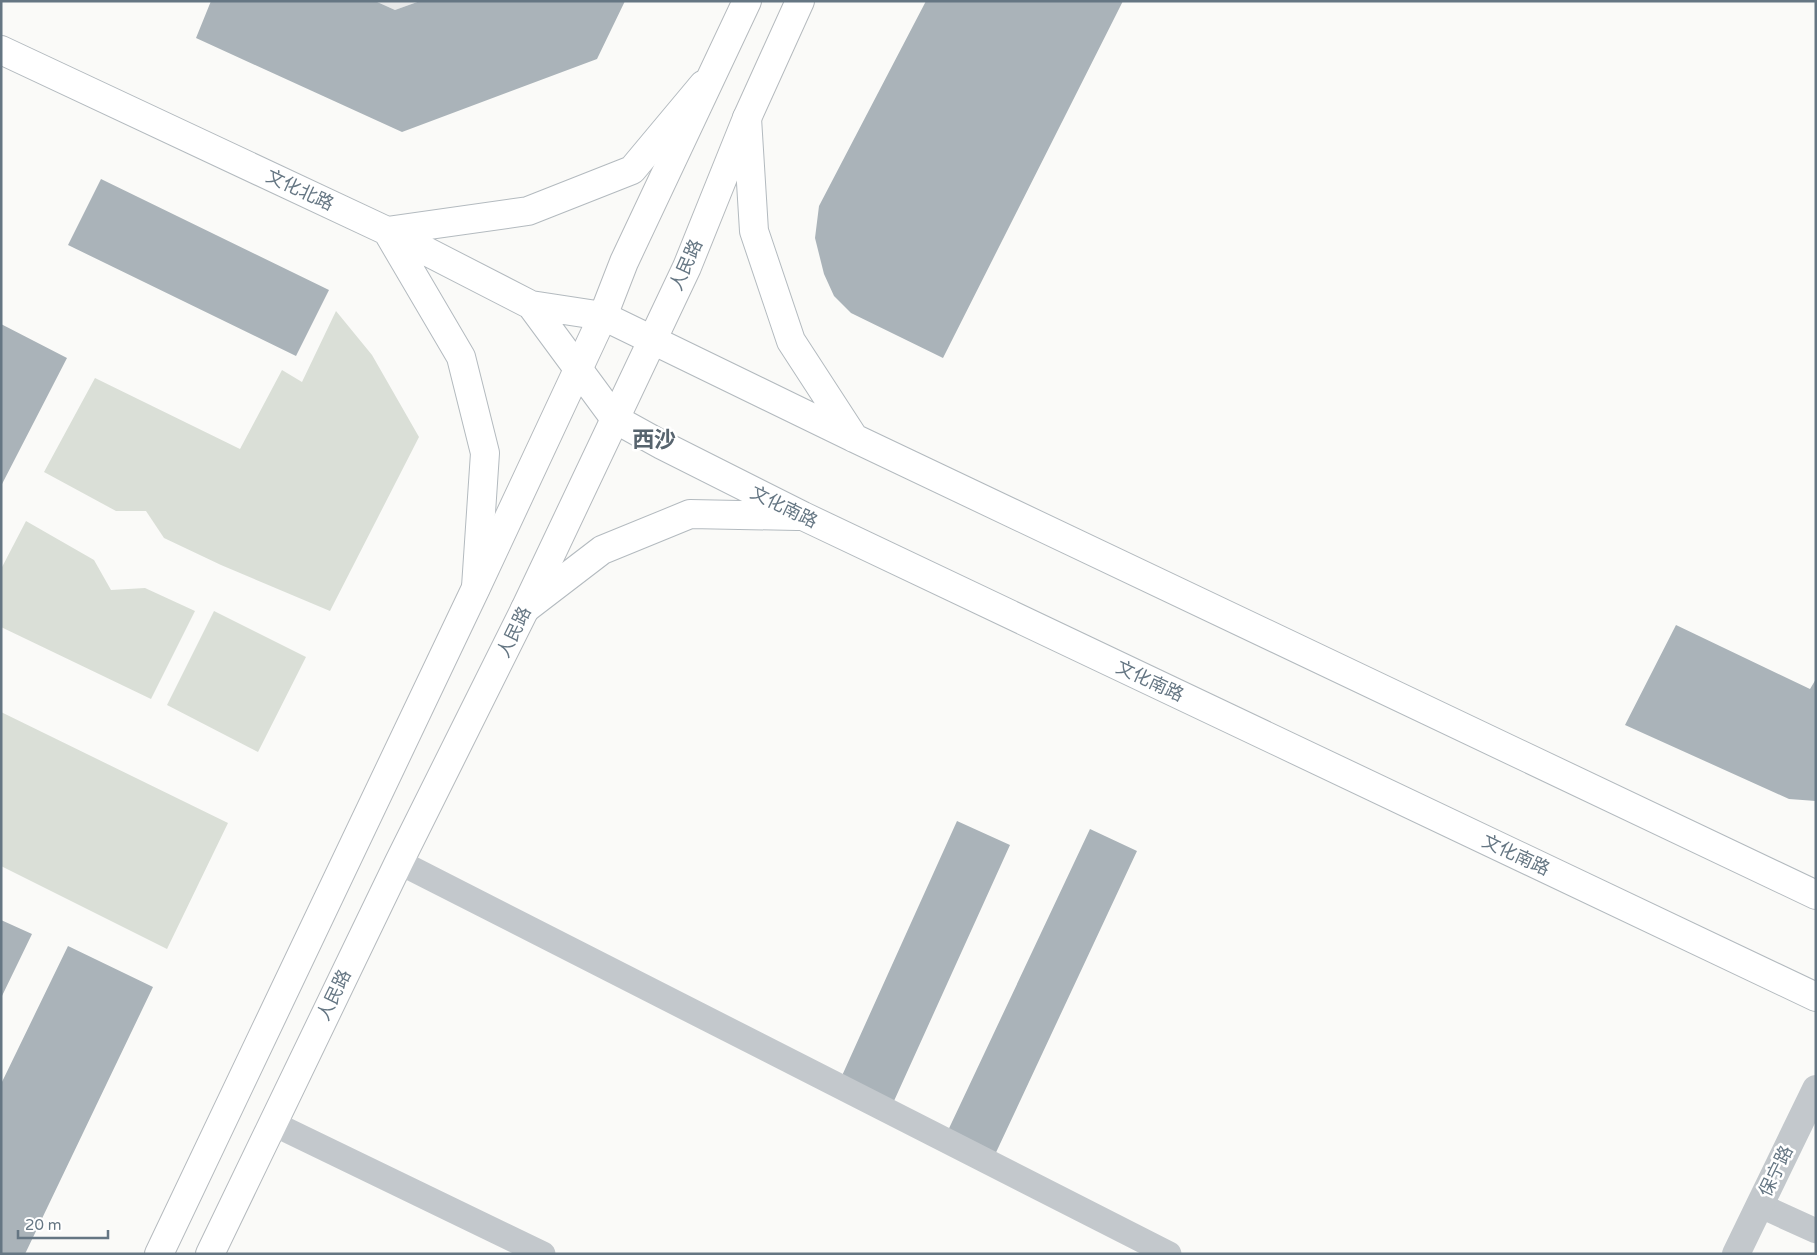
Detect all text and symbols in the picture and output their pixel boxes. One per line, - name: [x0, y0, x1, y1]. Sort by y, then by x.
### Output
- street label: 文化北路: [263, 165, 337, 215]
- street label: 人民路: [665, 236, 707, 294]
- district label: 西沙: [632, 427, 676, 453]
- street label: 文化南路: [747, 481, 821, 533]
- street label: 人民路: [492, 603, 536, 661]
- street label: 文化南路: [1113, 656, 1187, 706]
- street label: 文化南路: [1479, 830, 1553, 880]
- street label: 人民路: [312, 966, 356, 1024]
- street label: 保宁路: [1754, 1142, 1798, 1200]
- scale bar: [18, 1208, 108, 1240]
- text: 20 m: [25, 1216, 62, 1234]

